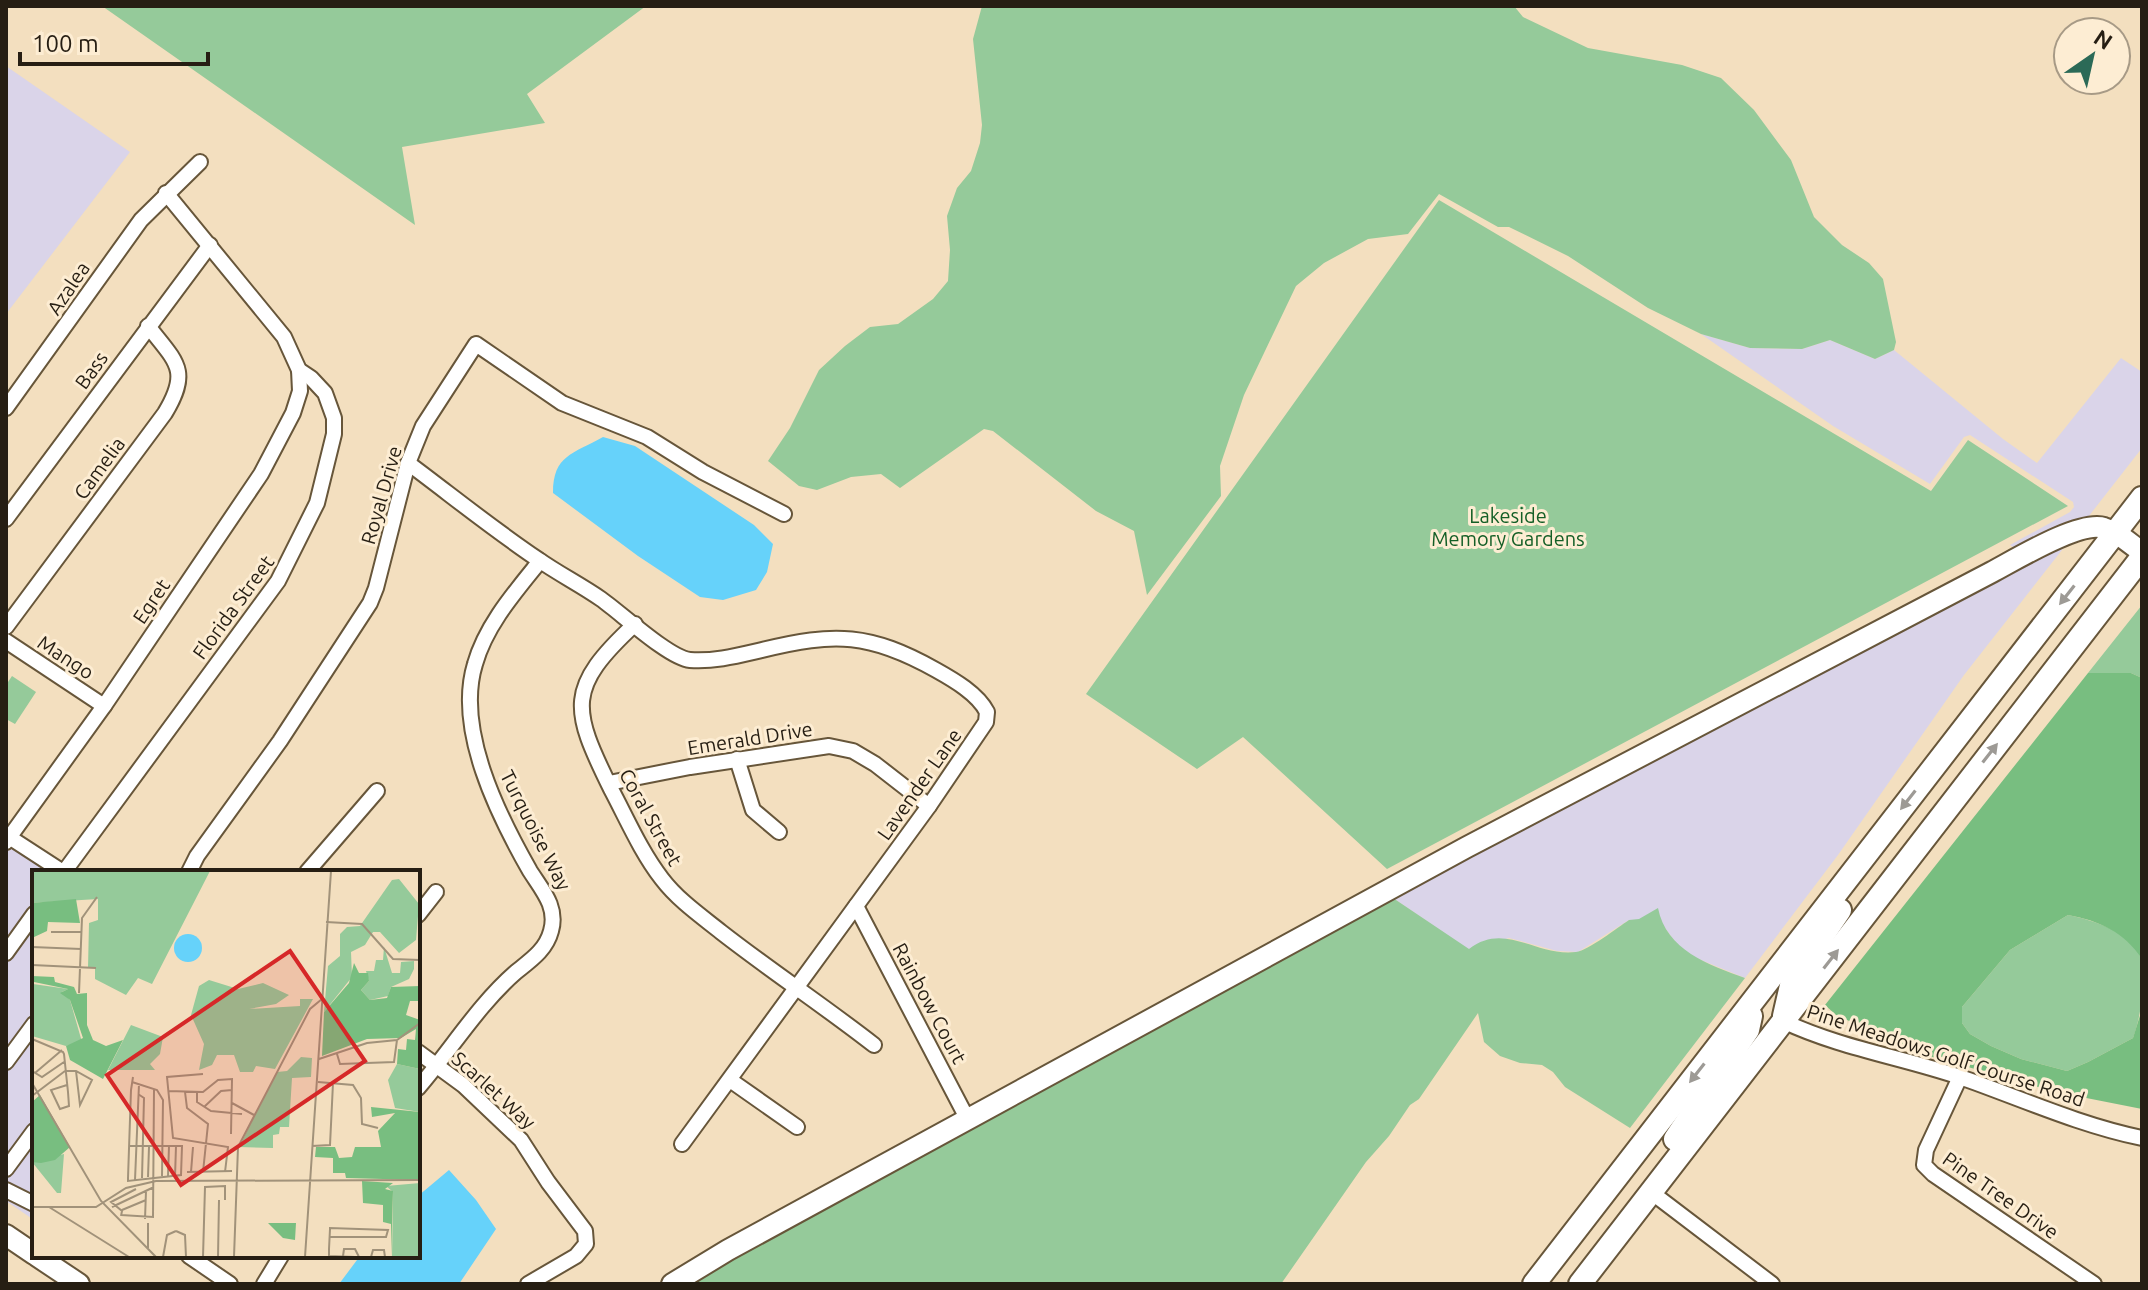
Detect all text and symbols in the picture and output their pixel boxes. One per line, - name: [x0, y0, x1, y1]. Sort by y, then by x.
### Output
- scale bar: [20, 16, 208, 66]
- north arrow: [2052, 16, 2132, 96]
- text: N: [2090, 24, 2117, 54]
- text: 100 m: [32, 30, 99, 57]
- street label: Azalea: [42, 257, 94, 319]
- street label: Bass: [70, 347, 112, 393]
- street label: Camelia: [69, 432, 129, 504]
- street label: Royal Drive: [356, 443, 406, 547]
- park label: Lakeside Memory Gardens: [1431, 504, 1585, 550]
- street label: Florida Street: [188, 551, 278, 663]
- street label: Egret: [128, 574, 174, 628]
- one-way arrow: [2059, 585, 2075, 605]
- street label: Mango: [34, 630, 98, 684]
- street label: Emerald Drive: [686, 717, 814, 759]
- street label: Lavender Lane: [872, 724, 966, 844]
- one-way arrow: [1982, 743, 1998, 763]
- street label: Coral Street: [615, 764, 687, 870]
- street label: Turquoise Way: [496, 766, 576, 894]
- one-way arrow: [1900, 790, 1916, 810]
- inset map: [32, 870, 420, 1258]
- street label: Rainbow Court: [889, 939, 971, 1067]
- one-way arrow: [1823, 949, 1839, 969]
- street label: Pine Meadows Golf Course Road: [1804, 999, 2088, 1111]
- street label: Scarlet Way: [448, 1047, 541, 1134]
- one-way arrow: [1690, 1062, 1706, 1083]
- street label: Pine Tree Drive: [1939, 1147, 2063, 1243]

